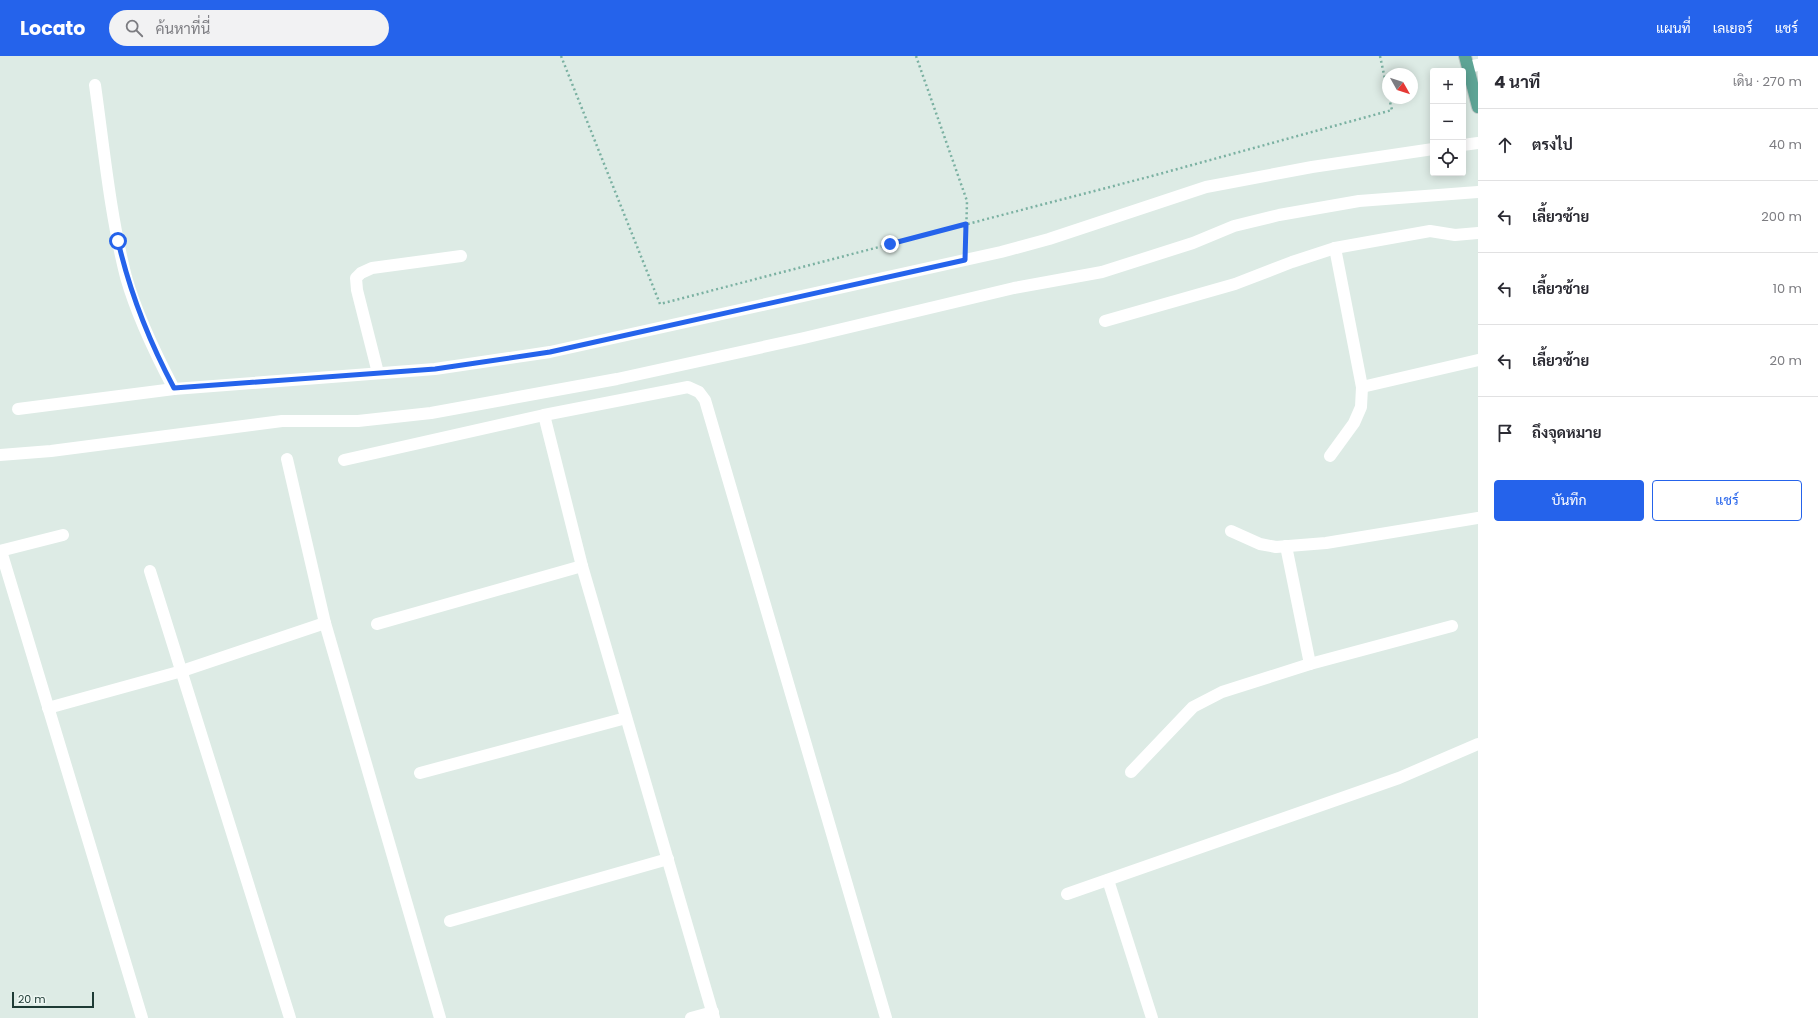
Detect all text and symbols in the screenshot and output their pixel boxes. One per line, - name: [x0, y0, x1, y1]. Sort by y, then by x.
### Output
- search box: [109, 10, 389, 46]
- text: Locato: [20, 15, 85, 42]
- icon: search: [123, 17, 145, 39]
- text: ค้นหาที่นี่: [155, 18, 210, 39]
- text: แผนที่: [1656, 18, 1691, 38]
- text: เลเยอร์: [1713, 18, 1753, 38]
- text: แชร์: [1775, 18, 1798, 38]
- north arrow: [1382, 68, 1418, 104]
- map controls: [1430, 68, 1466, 176]
- button: +: [1430, 68, 1466, 104]
- text: 4 นาที: [1494, 70, 1540, 94]
- text: เดิน · 270 m: [1733, 72, 1802, 91]
- button: −: [1430, 104, 1466, 140]
- icon: ahead: [1494, 134, 1516, 156]
- text: ตรงไป: [1532, 134, 1573, 155]
- text: 40 m: [1769, 135, 1802, 154]
- button: locate: [1430, 140, 1466, 176]
- icon: left: [1494, 206, 1516, 228]
- text: เลี้ยวซ้าย: [1532, 206, 1589, 227]
- text: 200 m: [1761, 207, 1802, 226]
- route start: [109, 232, 127, 250]
- route end: [881, 235, 899, 253]
- icon: left: [1494, 278, 1516, 300]
- text: เลี้ยวซ้าย: [1532, 278, 1589, 299]
- text: 10 m: [1773, 279, 1802, 298]
- icon: left: [1494, 350, 1516, 372]
- text: เลี้ยวซ้าย: [1532, 350, 1589, 371]
- text: 20 m: [1769, 351, 1802, 370]
- icon: arrive: [1494, 422, 1516, 444]
- text: ถึงจุดหมาย: [1532, 422, 1602, 443]
- button: บันทึก: [1494, 480, 1644, 521]
- button: แชร์: [1652, 480, 1802, 521]
- scale bar: [12, 990, 94, 1009]
- text: 20 m: [18, 991, 46, 1007]

